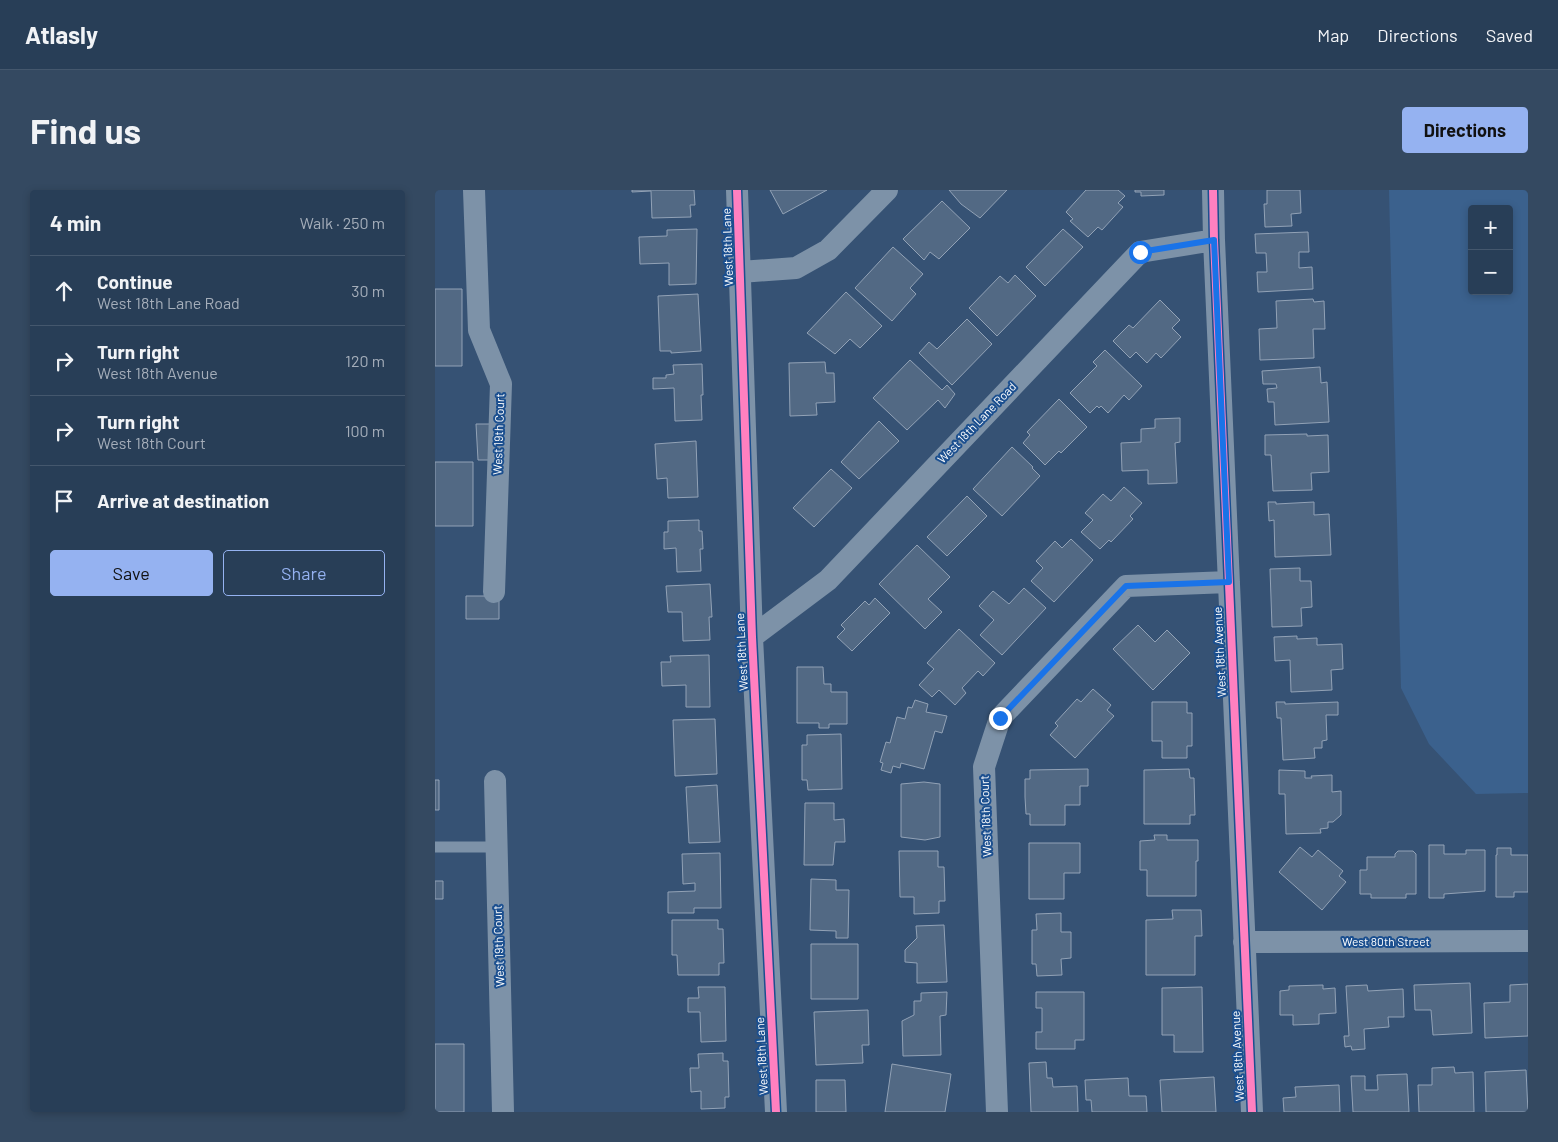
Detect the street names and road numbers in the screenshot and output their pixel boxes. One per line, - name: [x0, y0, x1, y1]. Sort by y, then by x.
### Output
- street label: West 18th Lane: [719, 208, 735, 286]
- street label: West 18th Lane Road: [934, 379, 1019, 466]
- street label: West 19th Court: [490, 393, 506, 475]
- street label: West 18th Avenue: [1210, 606, 1228, 698]
- street label: West 18th Lane: [732, 613, 750, 691]
- street label: West 18th Court: [977, 775, 993, 857]
- street label: West 19th Court: [490, 905, 506, 987]
- street label: West 80th Street: [1342, 934, 1430, 948]
- street label: West 18th Avenue: [1228, 1010, 1246, 1102]
- street label: West 18th Lane: [752, 1017, 770, 1095]

